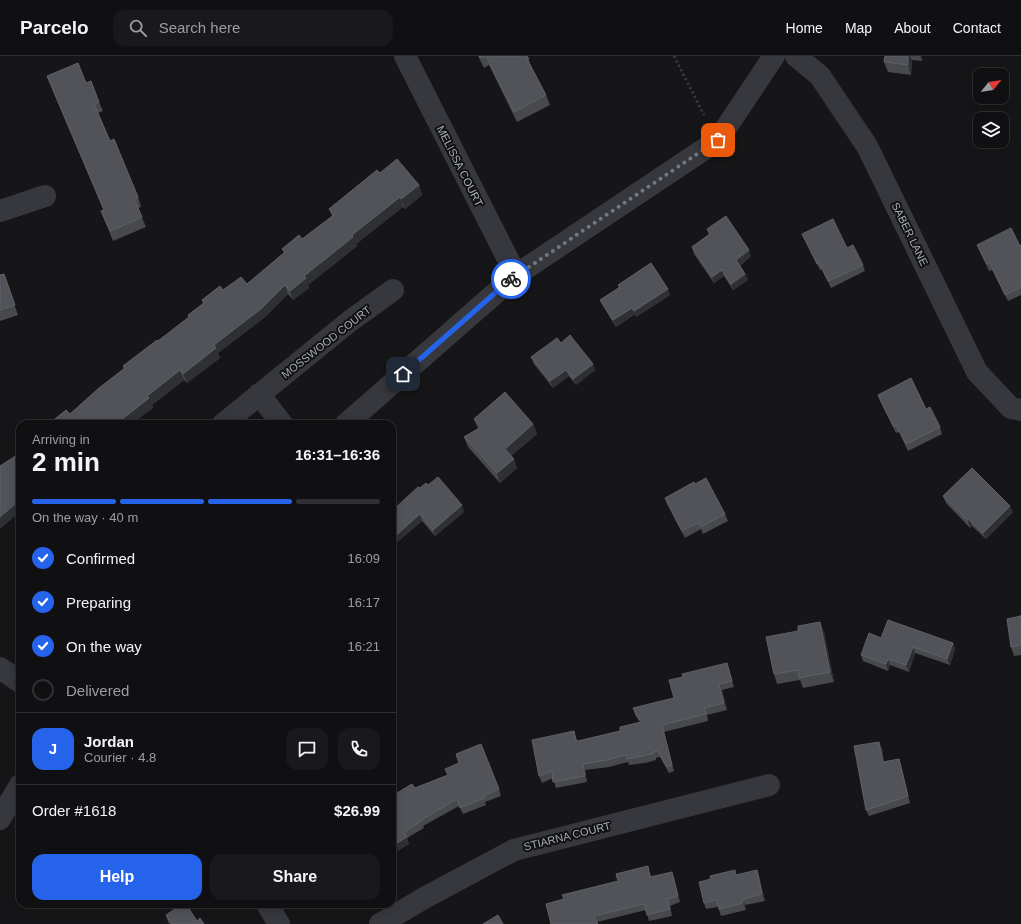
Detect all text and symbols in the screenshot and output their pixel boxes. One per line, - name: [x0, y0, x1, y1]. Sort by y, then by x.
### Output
- search box: [113, 10, 393, 46]
- text: Parcelo: [20, 17, 89, 38]
- icon: search: [127, 17, 149, 39]
- text: Search here: [159, 19, 240, 36]
- text: Home: [786, 20, 823, 36]
- text: Map: [845, 20, 872, 36]
- text: About: [894, 20, 931, 36]
- text: Contact: [953, 20, 1001, 36]
- north arrow: [973, 68, 1009, 104]
- map controls: [973, 68, 1009, 148]
- button: layers: [973, 112, 1009, 148]
- pin: [701, 123, 735, 157]
- street label: MELISSA COURT: [434, 124, 486, 209]
- icon: bag: [707, 129, 729, 151]
- street label: SABER LANE: [889, 200, 931, 268]
- courier: [491, 259, 531, 299]
- icon: bike: [500, 268, 522, 290]
- street label: MOSSWOOD COURT: [279, 303, 373, 381]
- pin: [386, 357, 420, 391]
- icon: home: [392, 363, 414, 385]
- text: Arriving in: [32, 432, 90, 447]
- text: 16:31–16:36: [295, 446, 380, 463]
- text: 2 min: [32, 447, 100, 477]
- text: On the way · 40 m: [32, 510, 138, 525]
- icon: check: [32, 547, 54, 569]
- text: Confirmed: [66, 550, 135, 567]
- text: 16:09: [347, 551, 380, 566]
- icon: check: [32, 591, 54, 613]
- text: Preparing: [66, 594, 131, 611]
- text: 16:17: [347, 595, 380, 610]
- icon: check: [32, 635, 54, 657]
- text: On the way: [66, 638, 142, 655]
- text: 16:21: [347, 639, 380, 654]
- text: Delivered: [66, 682, 129, 699]
- button: chat: [286, 728, 328, 770]
- button: phone: [338, 728, 380, 770]
- text: Jordan: [84, 733, 134, 750]
- text: J: [49, 740, 57, 757]
- text: Courier · 4.8: [84, 750, 156, 765]
- text: Order #1618: [32, 802, 116, 819]
- text: $26.99: [334, 802, 380, 819]
- street label: STIARNA COURT: [522, 819, 612, 853]
- button: Help: [32, 854, 202, 900]
- button: Share: [210, 854, 380, 900]

